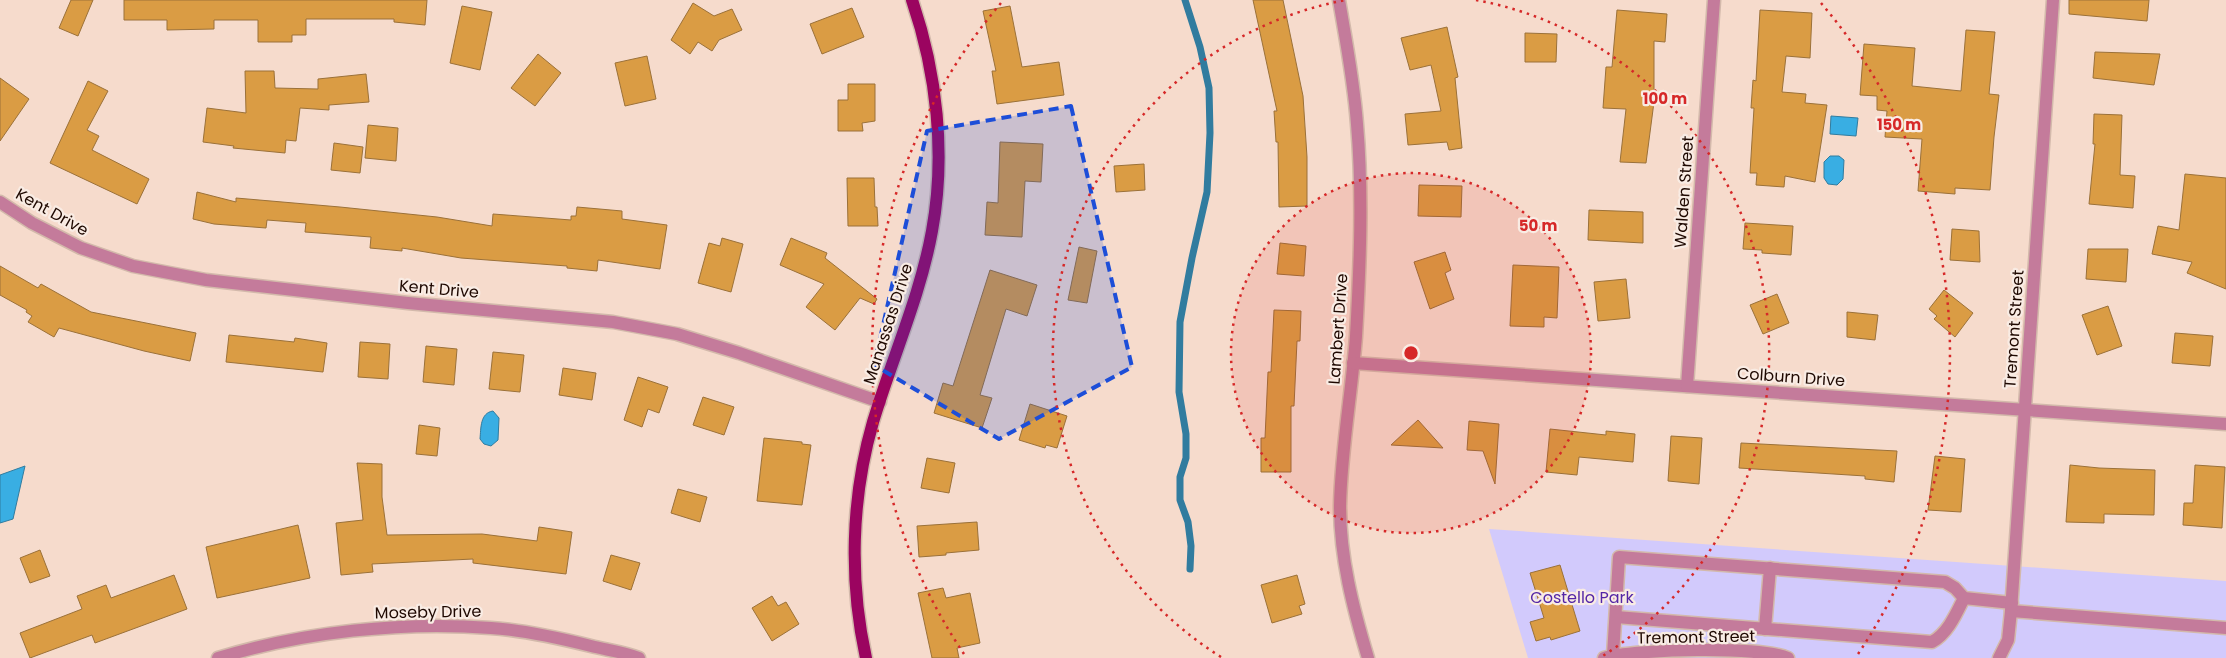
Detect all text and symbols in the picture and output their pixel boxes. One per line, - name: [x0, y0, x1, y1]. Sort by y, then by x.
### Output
- text: 100 m: [1643, 88, 1687, 109]
- text: 150 m: [1877, 114, 1921, 135]
- street label: Walden Street: [1669, 135, 1699, 249]
- street label: Kent Drive: [11, 183, 93, 241]
- text: 50 m: [1519, 215, 1557, 236]
- street label: Manassas Drive: [858, 261, 918, 387]
- street label: Tremont Street: [1998, 269, 2030, 389]
- street label: Lambert Drive: [1323, 273, 1353, 385]
- street label: Kent Drive: [398, 274, 480, 304]
- centre of rings: [1402, 344, 1420, 362]
- street label: Colburn Drive: [1736, 362, 1846, 392]
- park label: Costello Park: [1530, 586, 1634, 609]
- street label: Moseby Drive: [375, 600, 482, 624]
- street label: Tremont Street: [1637, 624, 1756, 650]

